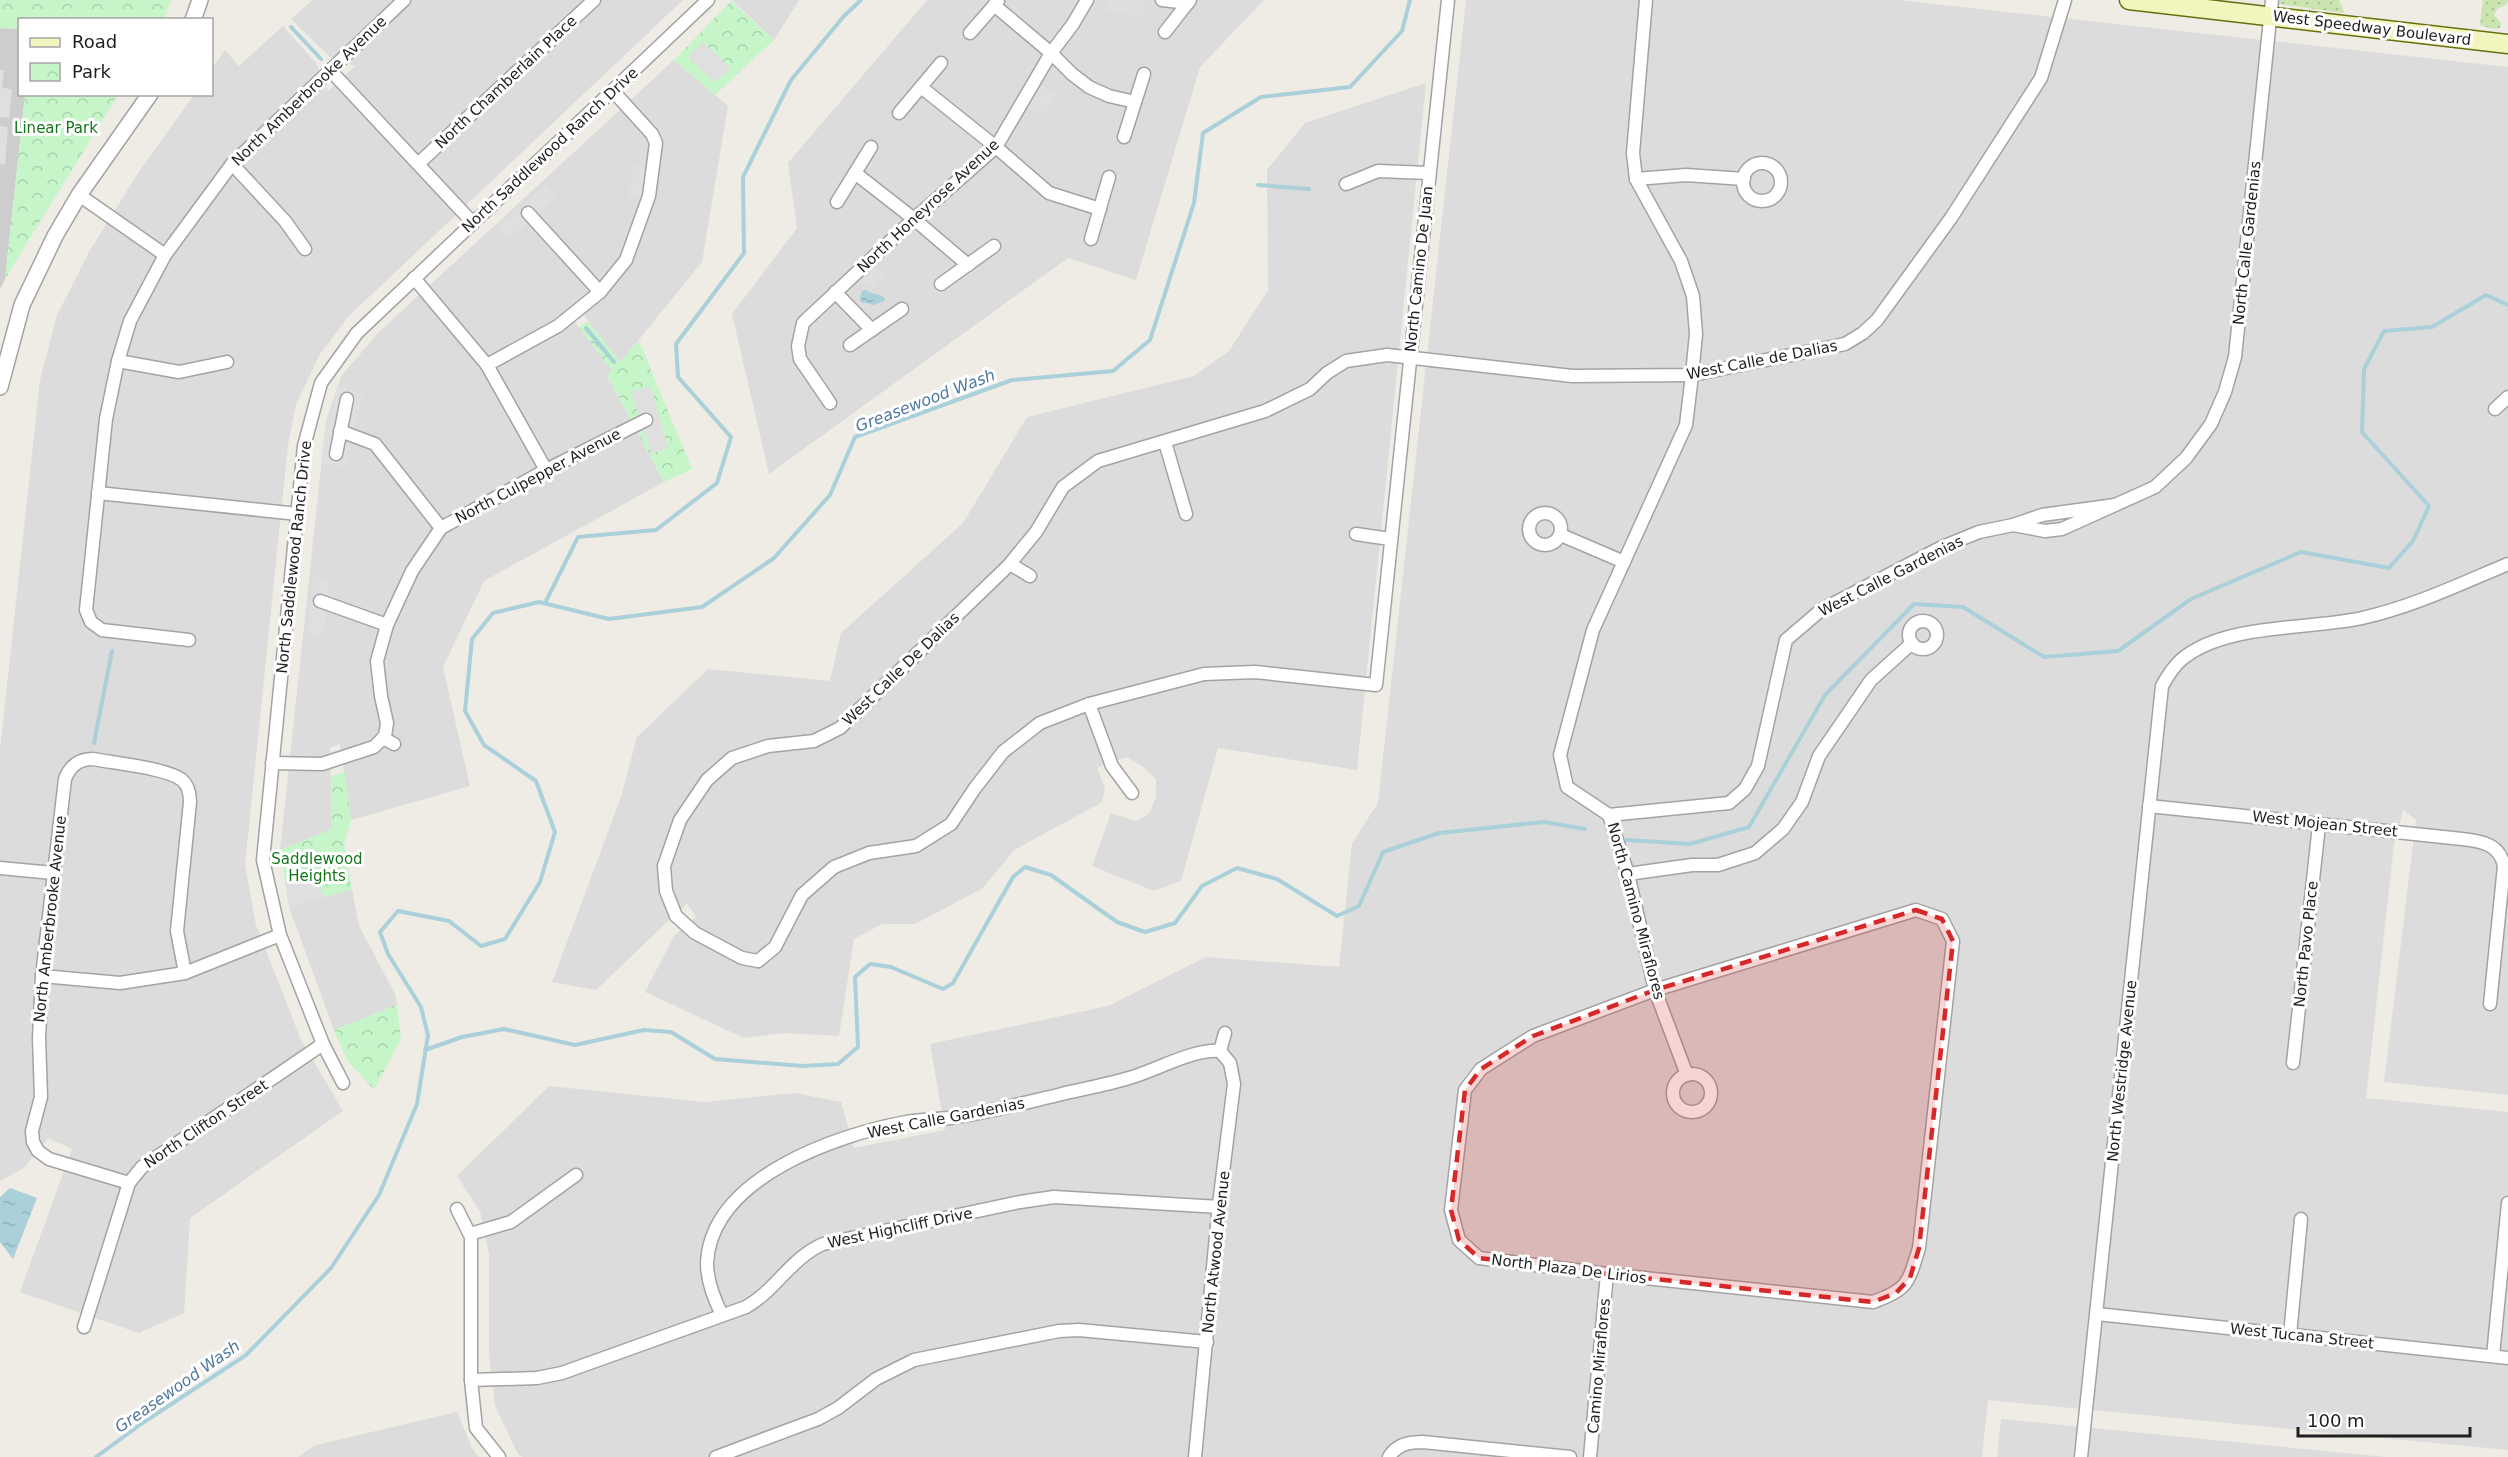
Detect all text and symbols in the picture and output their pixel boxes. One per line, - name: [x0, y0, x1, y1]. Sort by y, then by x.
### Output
- street label: West Speedway Boulevard: [2272, 7, 2472, 49]
- street label: North Amberbrooke Avenue: [228, 12, 390, 170]
- street label: North Chamberlain Place: [431, 12, 581, 152]
- legend: [18, 18, 213, 96]
- text: Road: [72, 31, 117, 52]
- text: Park: [72, 61, 111, 82]
- street label: North Saddlewood Ranch Drive: [458, 64, 642, 236]
- park label: Linear Park: [14, 119, 98, 137]
- street label: North Honeyrose Avenue: [853, 136, 1003, 276]
- street label: North Calle Gardenias: [2229, 160, 2265, 326]
- street label: North Camino De Juan: [1401, 185, 1437, 353]
- street label: West Calle de Dalias: [1685, 337, 1839, 383]
- water label: Greasewood Wash: [853, 365, 998, 436]
- street label: North Culpepper Avenue: [452, 425, 624, 527]
- street label: North Saddlewood Ranch Drive: [273, 440, 315, 674]
- street label: West Calle Gardenias: [1816, 532, 1966, 620]
- street label: West Calle De Dalias: [839, 608, 963, 729]
- street label: West Mojean Street: [2251, 807, 2399, 841]
- street label: North Amberbrooke Avenue: [30, 815, 70, 1023]
- street label: North Camino Miraflores: [1604, 820, 1668, 1002]
- park label: Saddlewood Heights: [271, 850, 363, 885]
- street label: North Pavo Place: [2290, 880, 2322, 1008]
- street label: North Westridge Avenue: [2104, 979, 2140, 1163]
- street label: North Clifton Street: [141, 1076, 271, 1172]
- street label: West Calle Gardenias: [866, 1094, 1026, 1142]
- street label: North Atwood Avenue: [1199, 1170, 1233, 1334]
- street label: West Highcliff Drive: [826, 1204, 974, 1252]
- street label: North Plaza De Lirios: [1490, 1251, 1648, 1287]
- street label: Camino Miraflores: [1584, 1297, 1614, 1434]
- street label: West Tucana Street: [2229, 1319, 2375, 1353]
- water label: Greasewood Wash: [111, 1336, 243, 1437]
- scale bar: [2298, 1400, 2470, 1438]
- text: 100 m: [2307, 1410, 2365, 1431]

